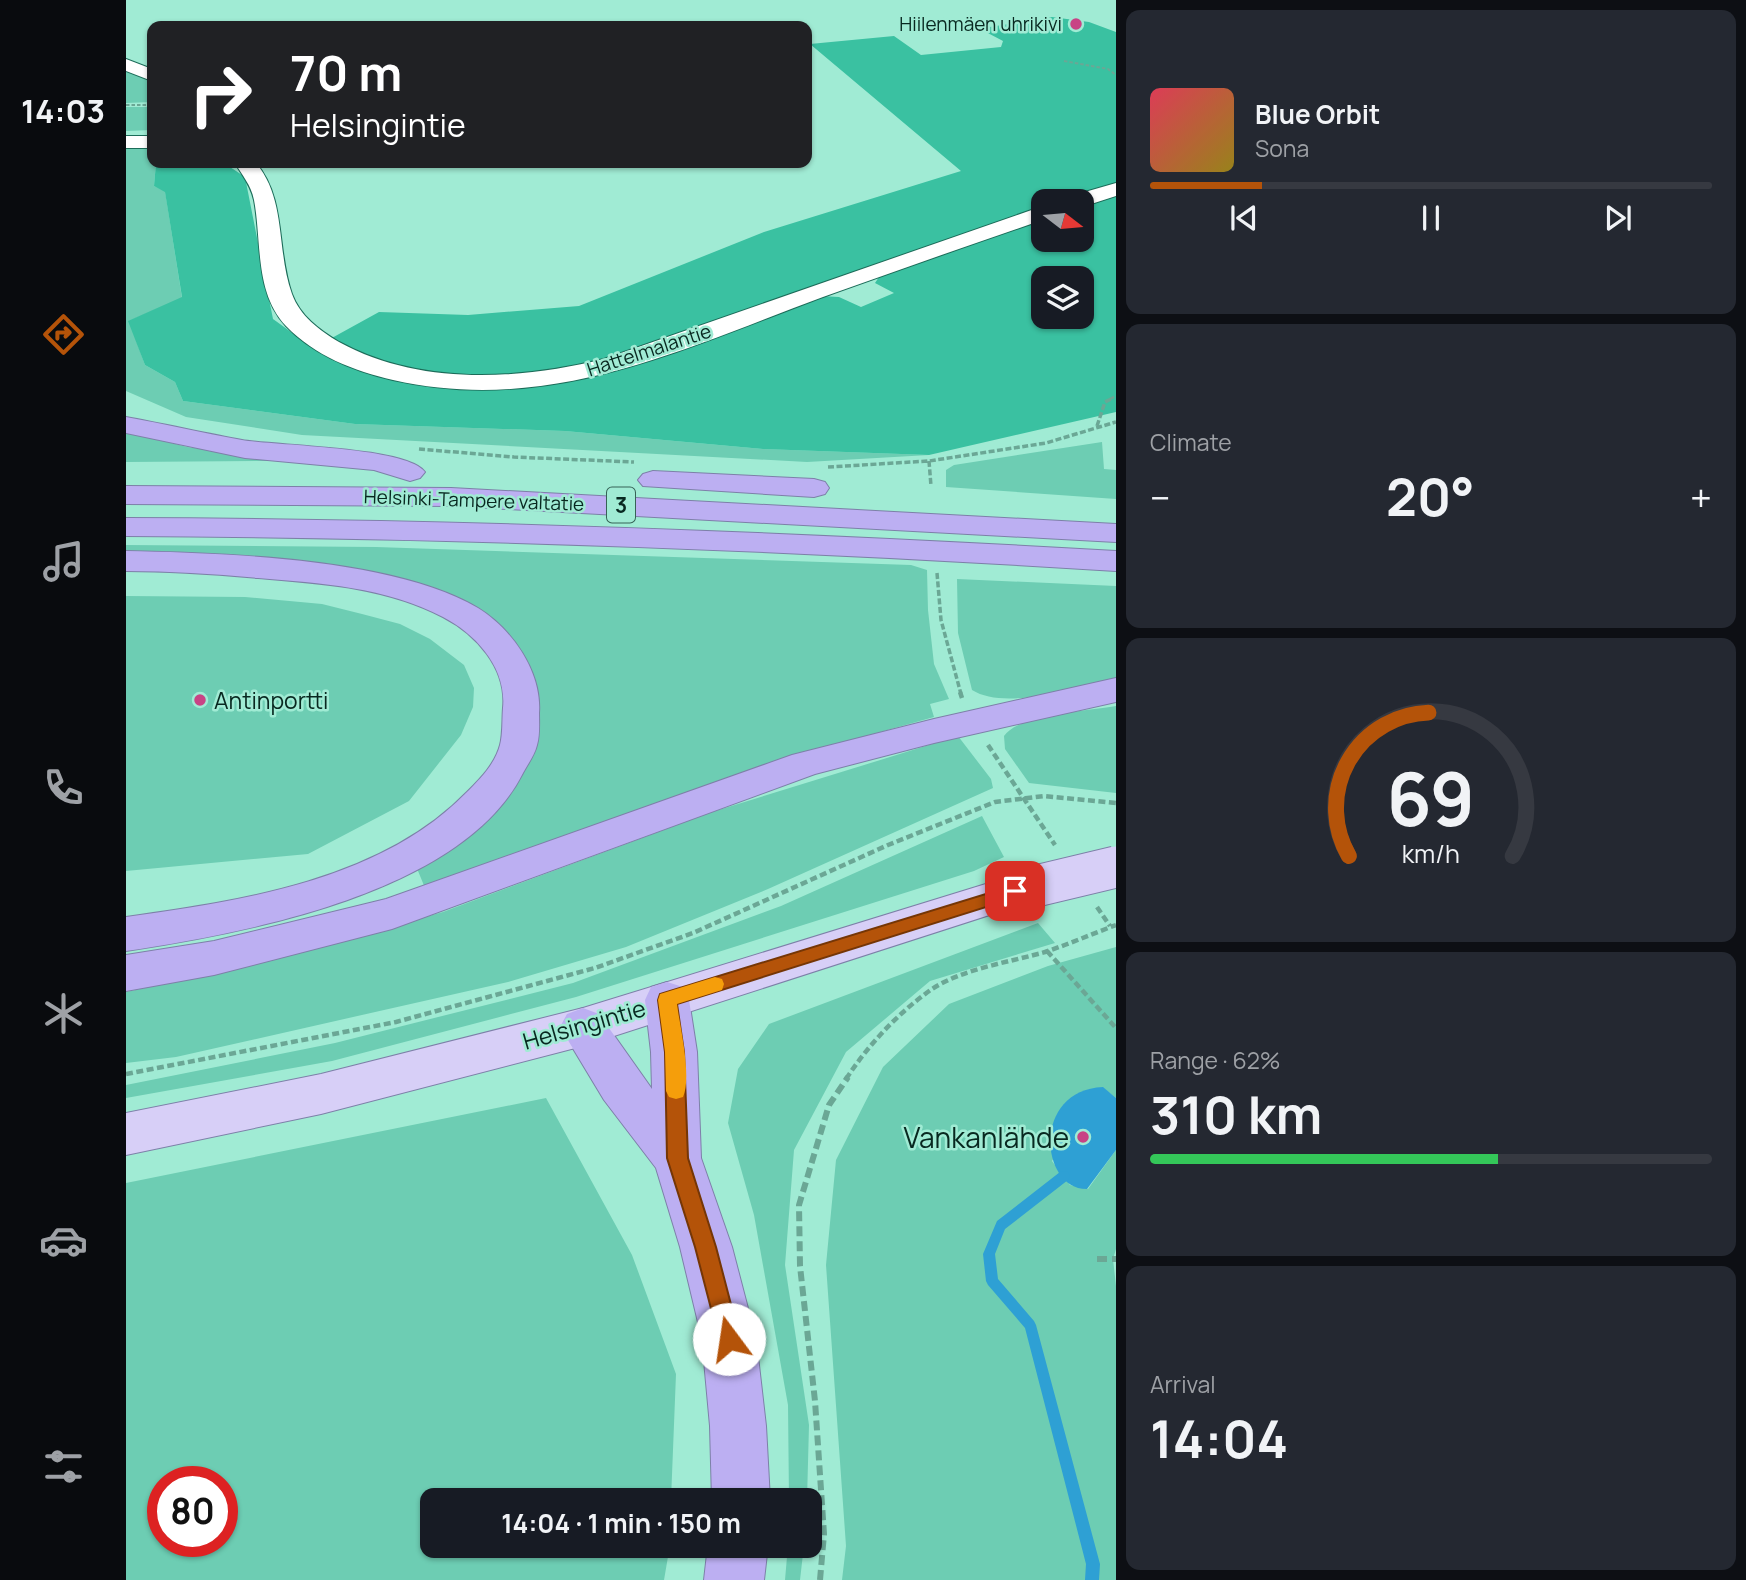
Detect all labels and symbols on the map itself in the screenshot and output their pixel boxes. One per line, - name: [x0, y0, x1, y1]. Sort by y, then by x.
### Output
- place label: Hiilenmäen uhrikivi: [899, 11, 1062, 37]
- marker: Hiilenmäen uhrikivi: [1068, 16, 1084, 32]
- north arrow: [1031, 189, 1094, 252]
- street label: Hattelmalantie: [583, 318, 715, 382]
- street label: Helsinki-Tampere valtatie: [363, 483, 585, 517]
- road number: 3: [607, 488, 635, 522]
- place label: Antinportti: [214, 684, 328, 716]
- marker: Antinportti: [192, 692, 208, 708]
- pin: [985, 861, 1045, 921]
- street label: Helsingintie: [519, 991, 649, 1057]
- place label: Vankanlähde: [903, 1118, 1069, 1156]
- marker: Vankanlähde: [1075, 1129, 1091, 1145]
- position arrow: [692, 1302, 766, 1376]
- speed limit sign: 80: [147, 1466, 238, 1557]

